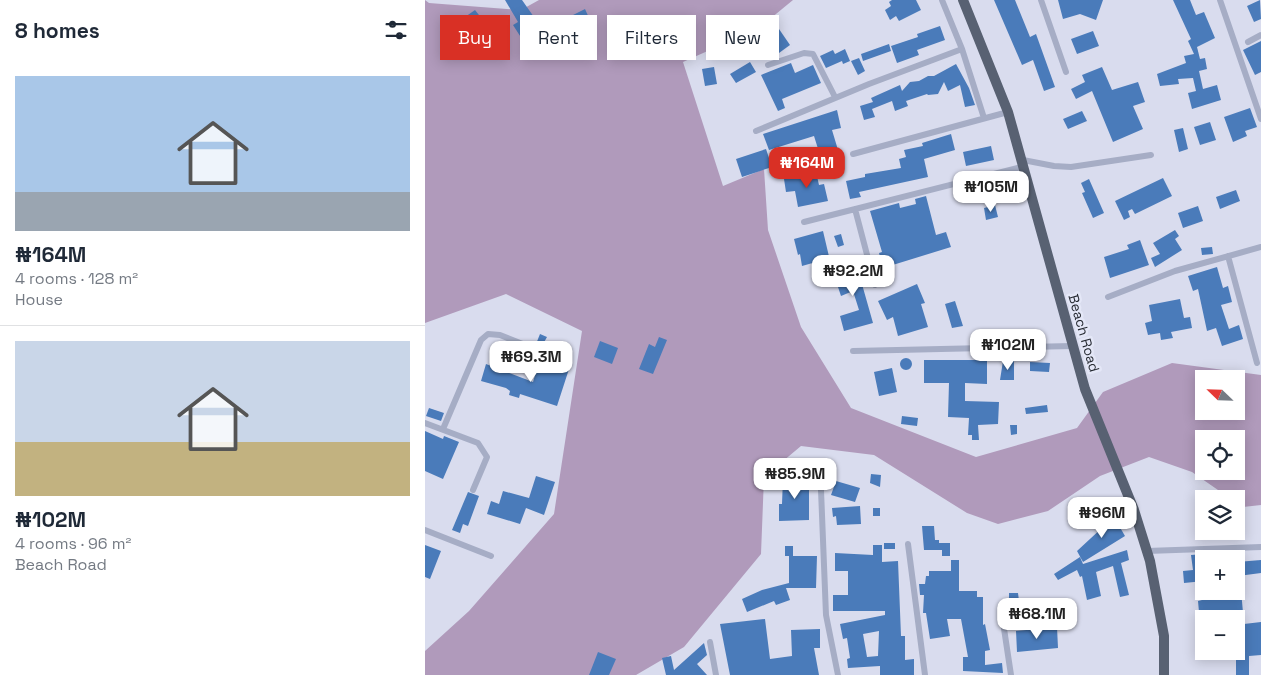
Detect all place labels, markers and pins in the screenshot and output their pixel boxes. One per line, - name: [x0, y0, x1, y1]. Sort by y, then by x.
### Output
- pin: ₦164M: [772, 146, 842, 189]
- pin: ₦105M: [956, 170, 1026, 213]
- pin: ₦92.2M: [812, 254, 894, 297]
- pin: ₦102M: [973, 328, 1043, 371]
- pin: ₦69.3M: [490, 340, 572, 383]
- pin: ₦85.9M: [754, 458, 836, 500]
- pin: ₦96M: [1072, 496, 1132, 539]
- pin: ₦68.1M: [996, 598, 1078, 640]

